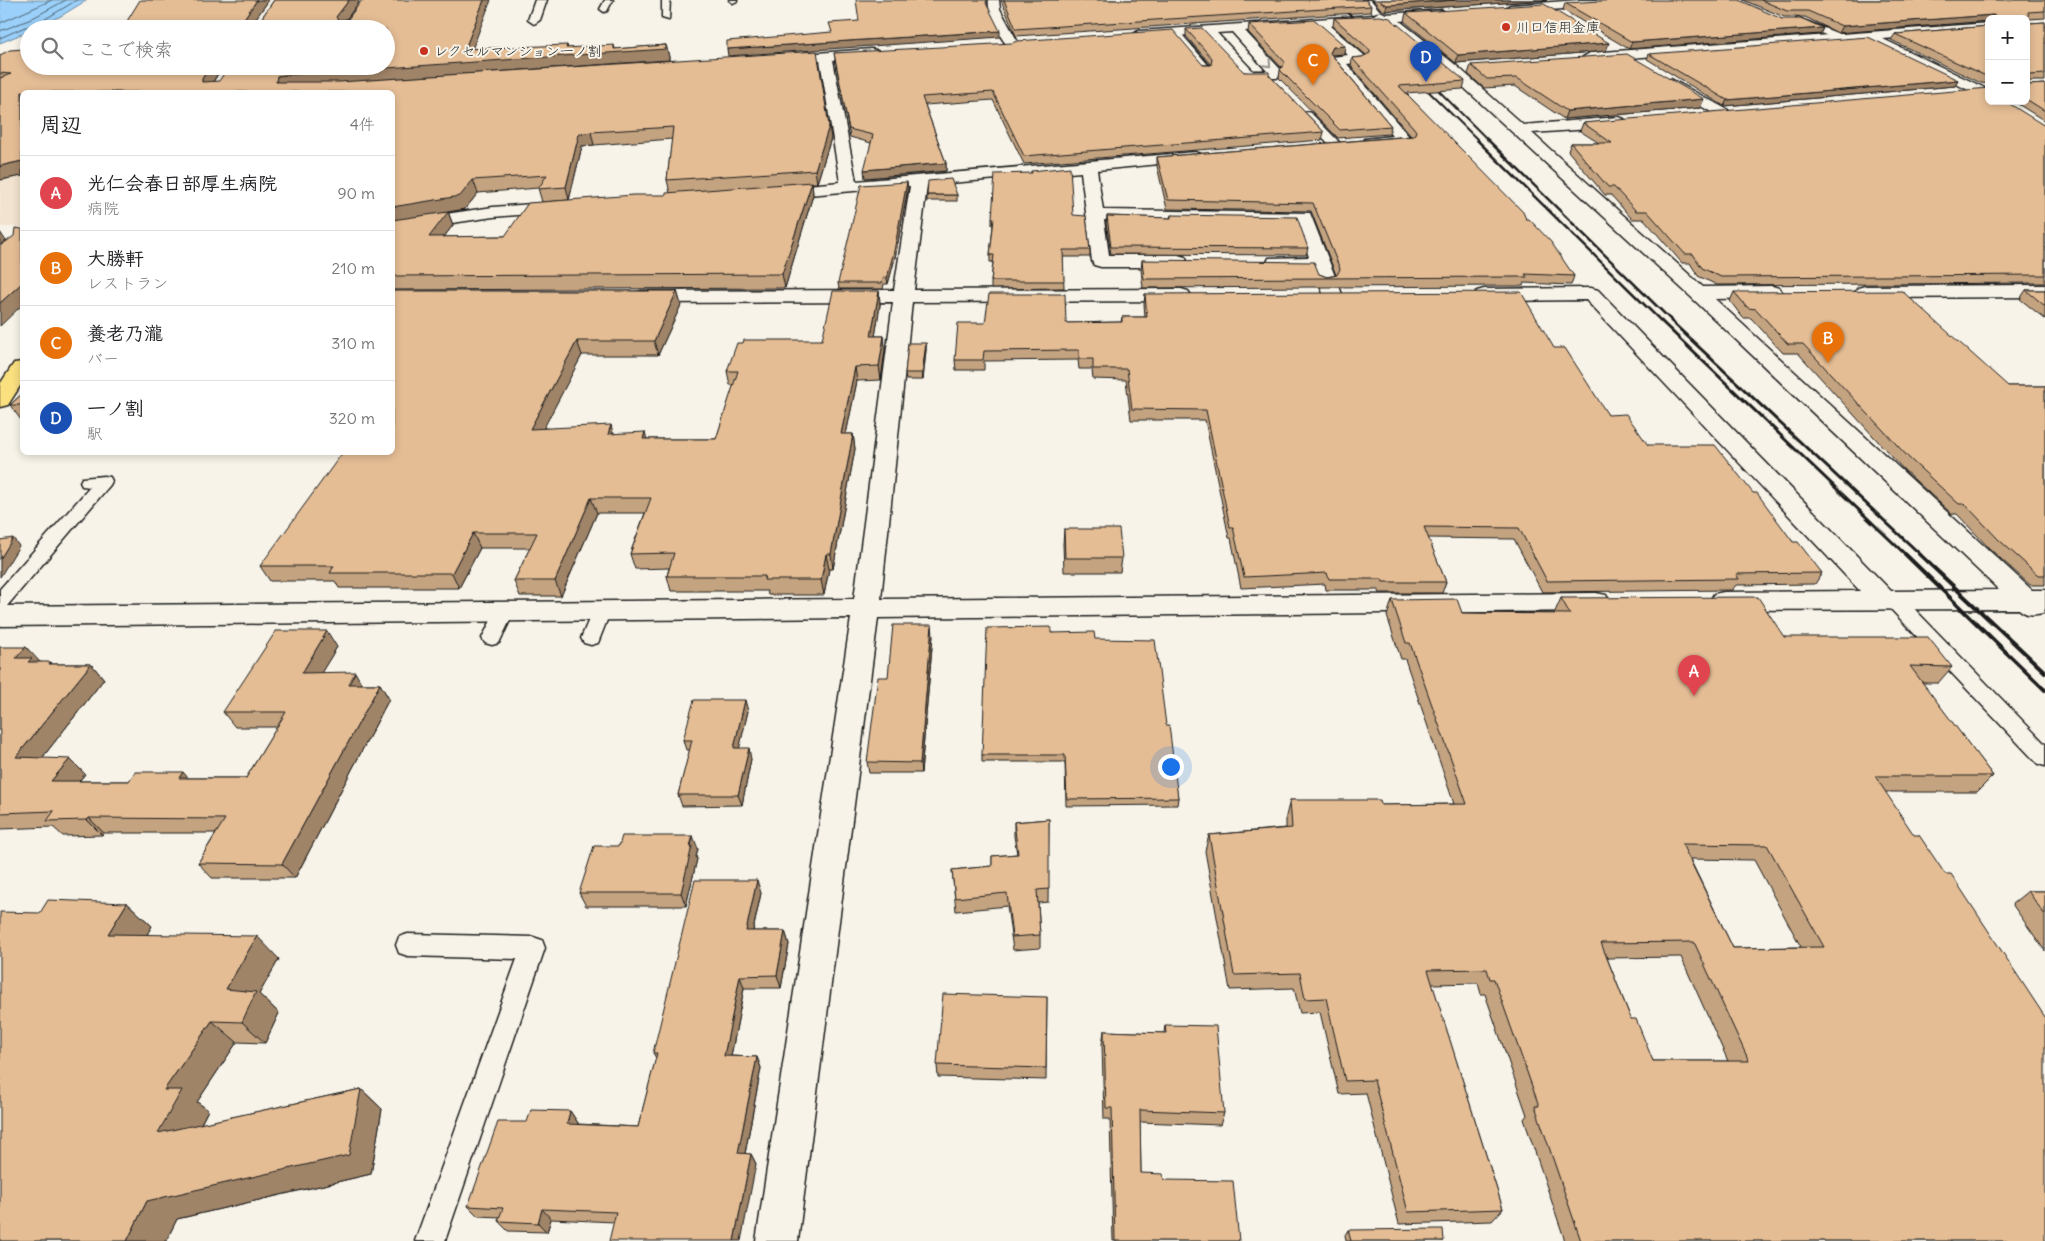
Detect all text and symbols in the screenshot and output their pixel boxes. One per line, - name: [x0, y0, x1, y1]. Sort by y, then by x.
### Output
- map controls: [1985, 15, 2030, 105]
- button: +: [1985, 15, 2030, 60]
- place label: 川口信用金庫: [1516, 18, 1600, 36]
- search box: [20, 20, 395, 75]
- marker: 川口信用金庫: [1500, 21, 1512, 33]
- icon: search: [38, 34, 66, 62]
- text: ここで検索: [78, 37, 173, 61]
- pin: D: [1410, 41, 1442, 82]
- place label: レクセルマンション一ノ割: [434, 42, 602, 60]
- pin: C: [1297, 44, 1329, 85]
- marker: レクセルマンション一ノ割: [418, 45, 430, 57]
- one-way arrow: [1262, 58, 1271, 67]
- button: −: [1985, 60, 2030, 105]
- text: 周辺: [40, 111, 82, 138]
- text: 4件: [350, 114, 375, 134]
- text: 光仁会春日部厚生病院: [87, 171, 277, 195]
- text: A: [51, 183, 61, 203]
- text: 90 m: [337, 183, 375, 203]
- text: 病院: [87, 198, 119, 218]
- text: 大勝軒: [87, 246, 144, 270]
- text: B: [51, 258, 61, 278]
- text: 210 m: [332, 258, 375, 278]
- text: レストラン: [87, 273, 168, 293]
- text: 養老乃瀧: [87, 321, 163, 345]
- pin: B: [1812, 322, 1844, 363]
- text: C: [51, 333, 61, 353]
- text: 310 m: [331, 333, 375, 353]
- text: バー: [87, 348, 119, 368]
- text: 一ノ割: [87, 396, 144, 420]
- text: D: [50, 408, 62, 428]
- text: 320 m: [329, 408, 375, 428]
- text: 駅: [87, 423, 103, 443]
- pin: A: [1678, 655, 1710, 696]
- your location: [1158, 754, 1184, 780]

